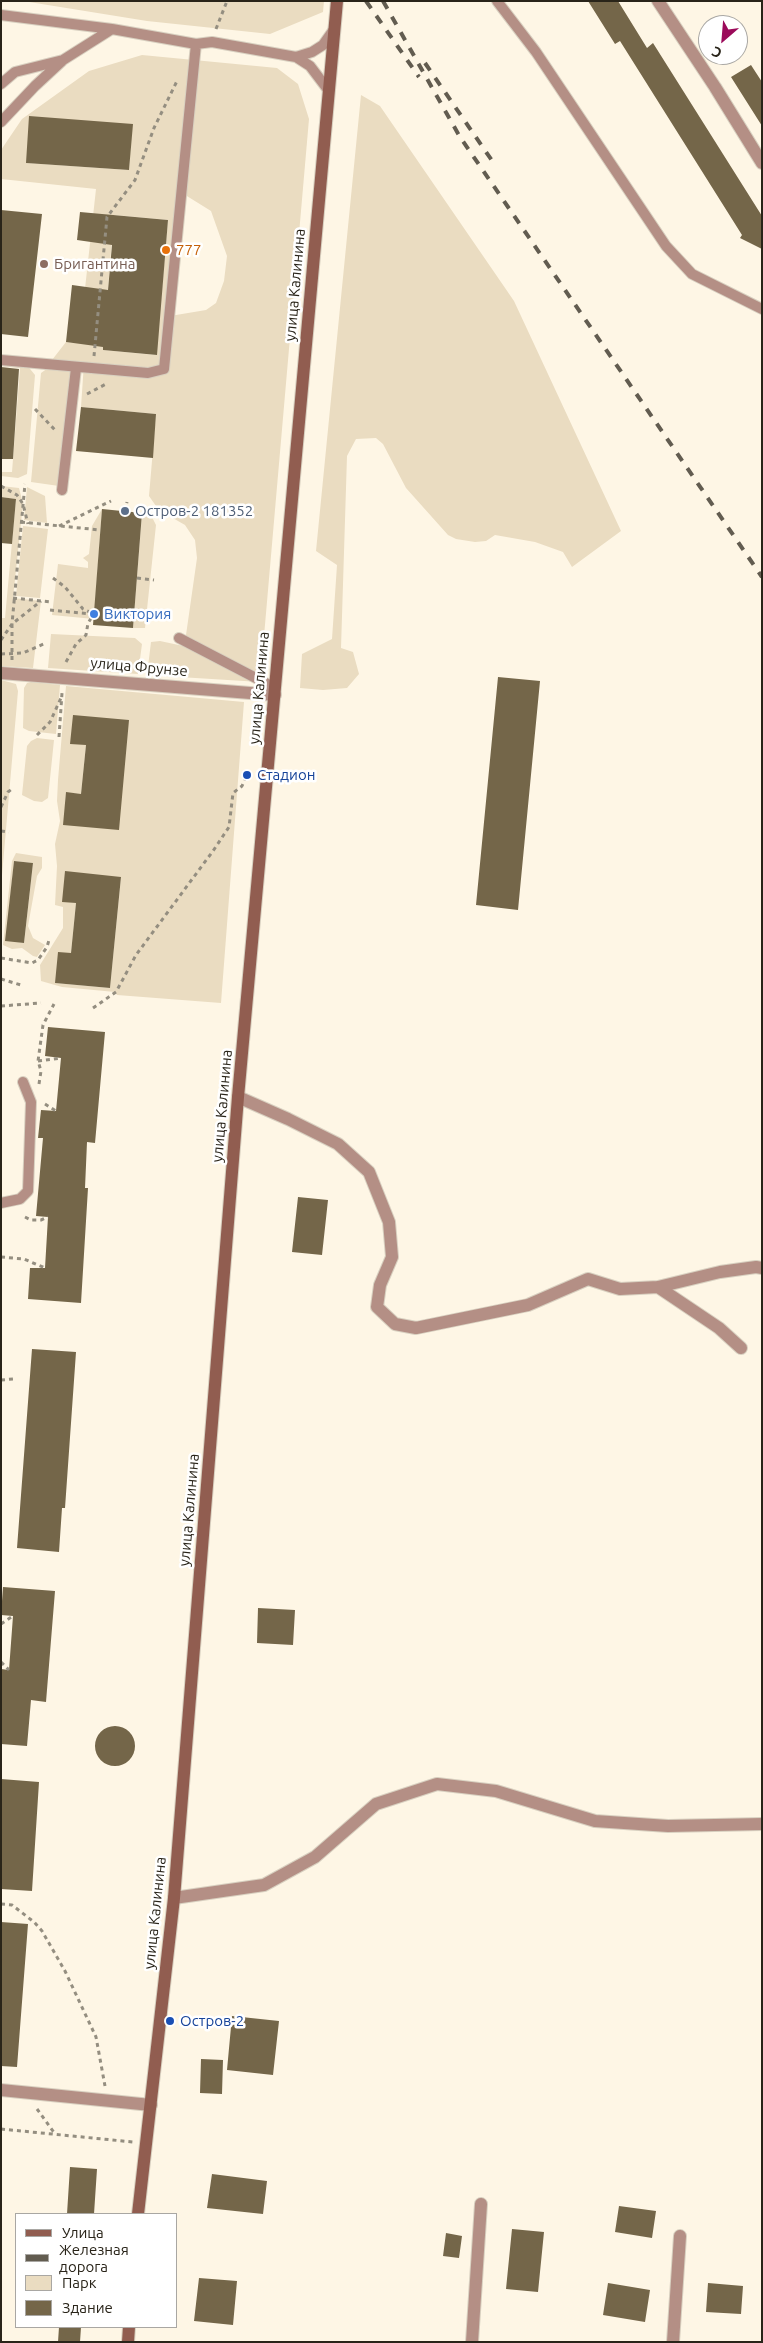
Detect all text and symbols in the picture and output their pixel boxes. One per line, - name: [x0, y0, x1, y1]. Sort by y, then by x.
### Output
- north arrow: [698, 15, 748, 65]
- text: С: [709, 43, 724, 62]
- street label: улица Калинина: [281, 228, 309, 342]
- place label: 777: [176, 241, 201, 259]
- marker: 777: [160, 244, 172, 256]
- place label: Бригантина: [54, 255, 135, 273]
- marker: Бригантина: [38, 258, 50, 270]
- place label: Остров-2 181352: [135, 502, 253, 520]
- marker: Остров-2 181352: [119, 505, 131, 517]
- place label: Виктория: [104, 605, 171, 623]
- marker: Виктория: [88, 608, 100, 620]
- street label: улица Калинина: [245, 631, 273, 745]
- street label: улица Фрунзе: [90, 654, 188, 680]
- place label: Стадион: [257, 766, 315, 784]
- marker: Стадион: [241, 769, 253, 781]
- street label: улица Калинина: [208, 1049, 236, 1163]
- street label: улица Калинина: [175, 1453, 203, 1567]
- street label: улица Калинина: [140, 1856, 170, 1970]
- place label: Остров-2: [180, 2012, 244, 2030]
- marker: Остров-2: [164, 2015, 176, 2027]
- legend: [15, 2213, 178, 2328]
- text: Улица: [62, 2224, 104, 2241]
- text: Железная дорога: [59, 2241, 129, 2275]
- text: Парк: [62, 2274, 97, 2291]
- text: Здание: [62, 2299, 113, 2316]

